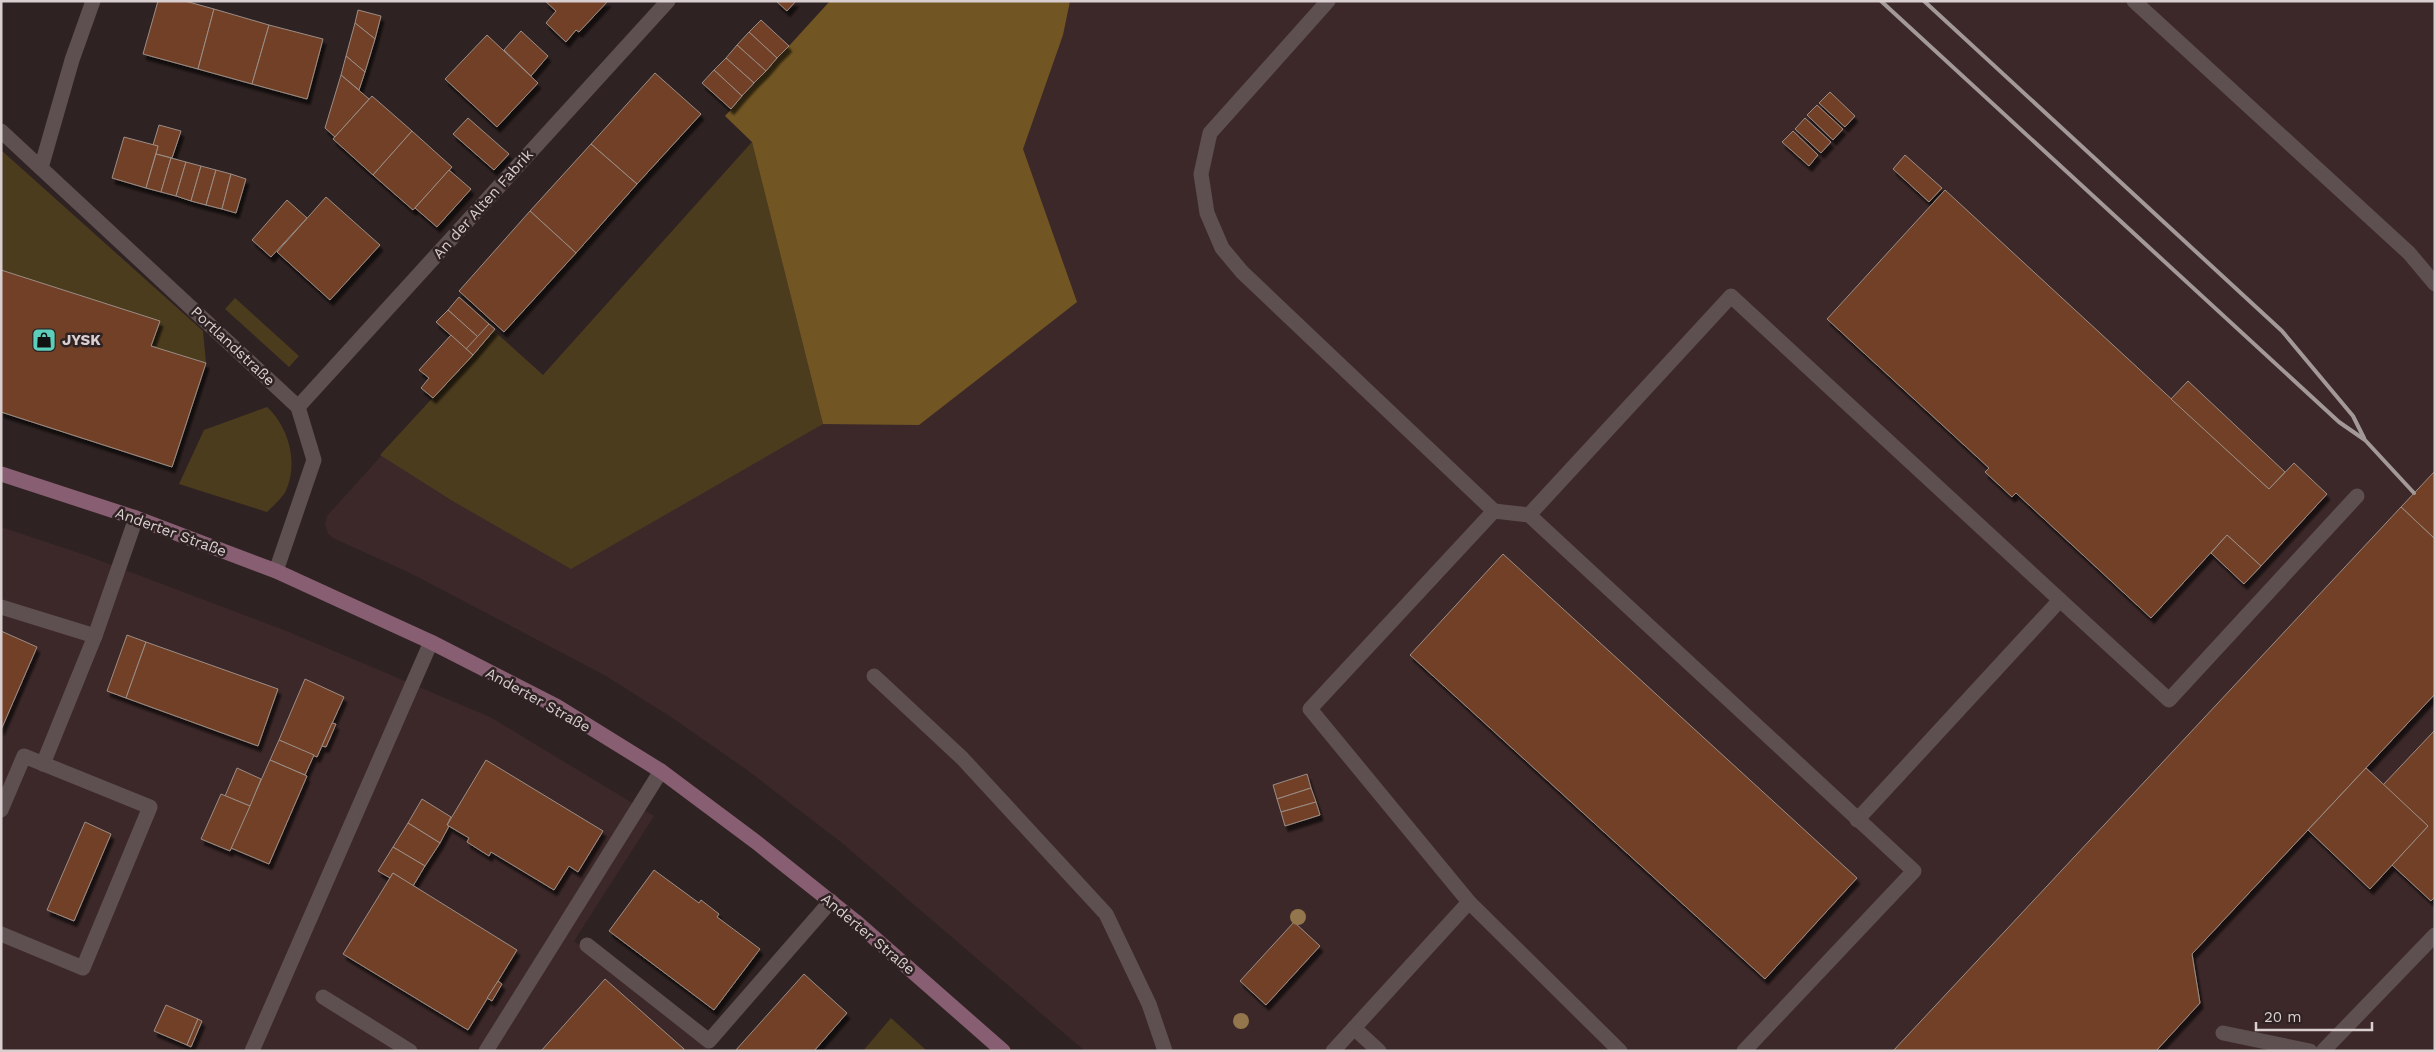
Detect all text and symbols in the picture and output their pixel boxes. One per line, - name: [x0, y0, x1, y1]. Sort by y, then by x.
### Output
- street label: An der Alten Fabrik: [429, 145, 537, 262]
- street label: Portlandstraße: [187, 303, 279, 389]
- shop icon: JYSK: [31, 327, 57, 353]
- place label: JYSK: [62, 331, 101, 349]
- street label: Anderter Straße: [113, 504, 229, 560]
- street label: Anderter Straße: [482, 664, 594, 736]
- street label: Anderter Straße: [817, 890, 919, 978]
- scale bar: [2256, 1000, 2372, 1032]
- text: 20 m: [2264, 1008, 2302, 1026]

